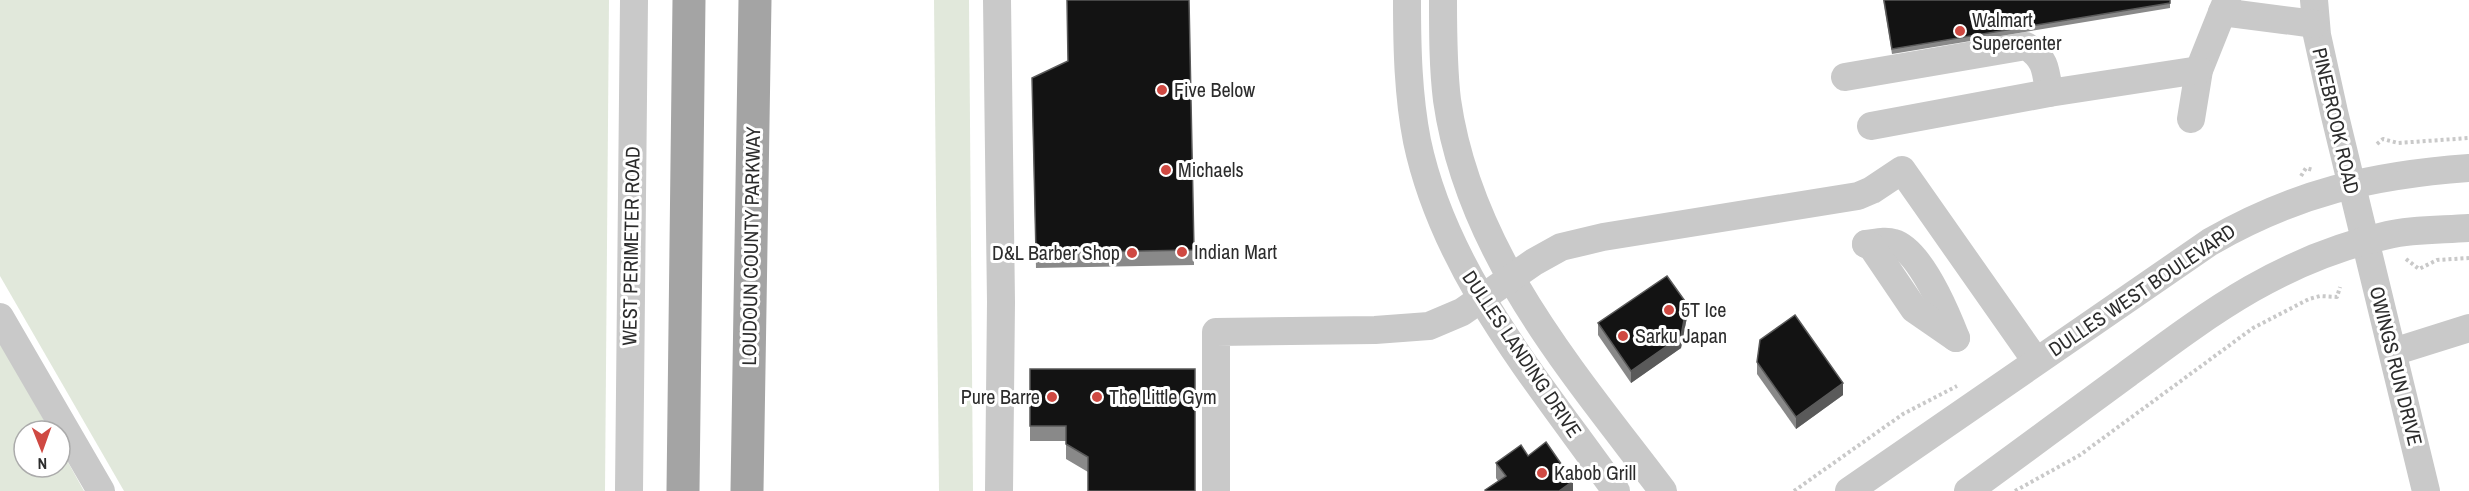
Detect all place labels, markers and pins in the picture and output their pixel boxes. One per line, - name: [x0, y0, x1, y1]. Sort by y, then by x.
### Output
- place label: Walmart Supercenter: [1972, 6, 2062, 56]
- marker: Walmart Supercenter: [1953, 24, 1967, 38]
- place label: Five Below: [1174, 76, 1255, 103]
- marker: Five Below: [1155, 83, 1169, 97]
- place label: Michaels: [1178, 156, 1244, 183]
- marker: Michaels: [1159, 163, 1173, 177]
- place label: Indian Mart: [1194, 238, 1277, 265]
- place label: D&L Barber Shop: [992, 239, 1120, 266]
- marker: Indian Mart: [1175, 245, 1189, 259]
- marker: D&L Barber Shop: [1125, 246, 1139, 260]
- place label: 5T Ice: [1681, 296, 1726, 323]
- marker: 5T Ice: [1662, 303, 1676, 317]
- place label: Sarku Japan: [1635, 322, 1727, 349]
- marker: Sarku Japan: [1616, 329, 1630, 343]
- place label: Pure Barre: [961, 383, 1040, 410]
- place label: The Little Gym: [1109, 383, 1217, 410]
- marker: Pure Barre: [1045, 390, 1059, 404]
- marker: The Little Gym: [1090, 390, 1104, 404]
- place label: Kabob Grill: [1554, 459, 1636, 486]
- marker: Kabob Grill: [1535, 466, 1549, 480]

